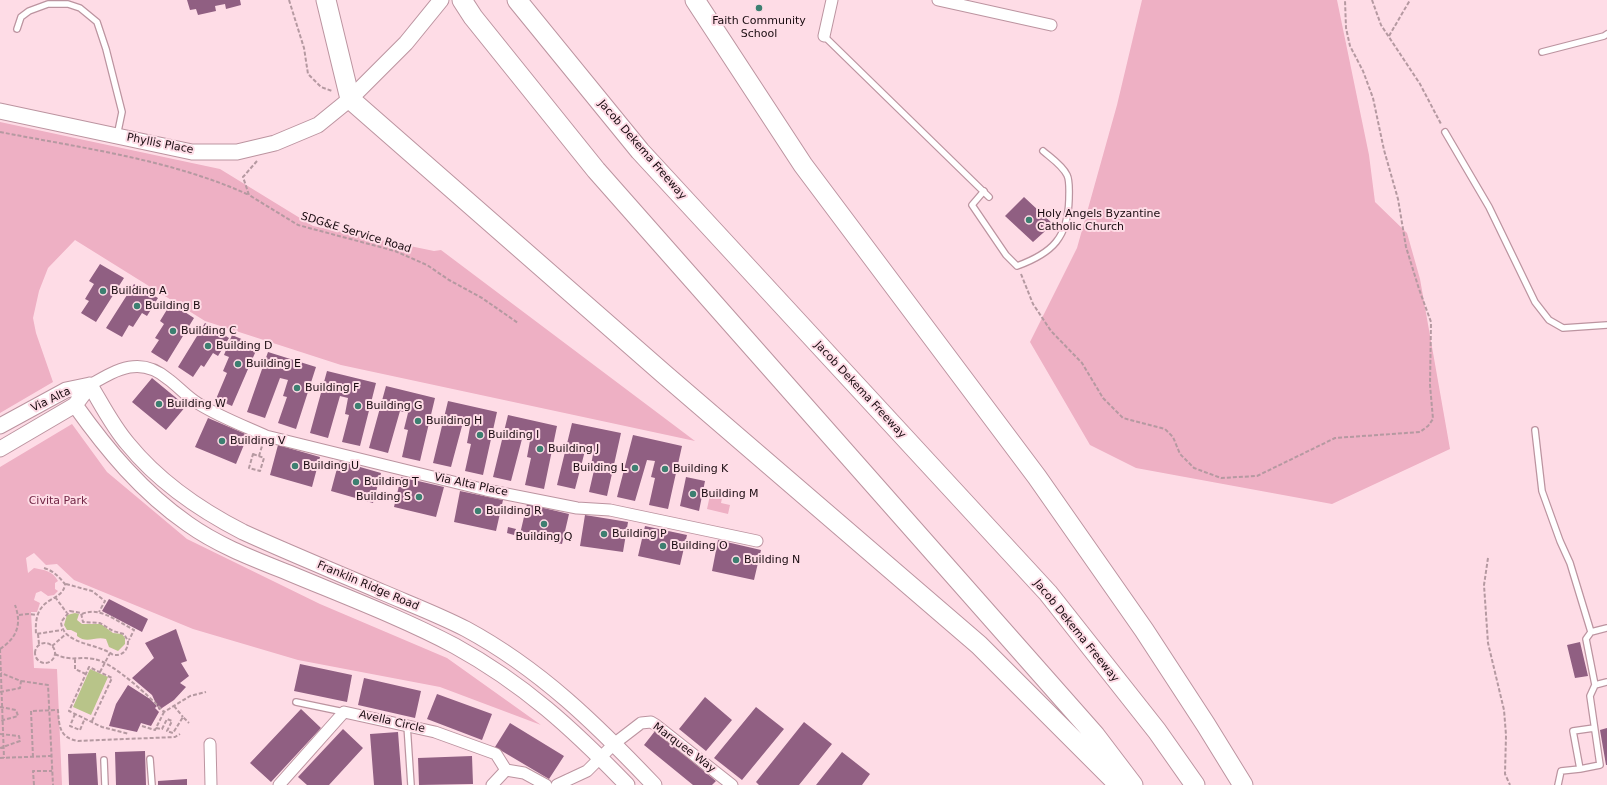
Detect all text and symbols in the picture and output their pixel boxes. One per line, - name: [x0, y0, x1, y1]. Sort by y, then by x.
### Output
- marker: Faith Community School: [754, 3, 764, 13]
- place label: Faith Community School: [712, 14, 806, 40]
- street label: Jacob Dekema Freeway: [595, 97, 689, 203]
- street label: Phyllis Place: [125, 131, 195, 157]
- place label: Holy Angels Byzantine Catholic Church: [1037, 207, 1160, 233]
- street label: SDG&E Service Road: [299, 210, 413, 256]
- marker: Holy Angels Byzantine Catholic Church: [1024, 215, 1034, 225]
- place label: Building A: [111, 284, 167, 298]
- marker: Building A: [98, 286, 108, 296]
- place label: Building B: [145, 299, 201, 313]
- marker: Building B: [132, 301, 142, 311]
- place label: Building C: [181, 324, 237, 338]
- marker: Building C: [168, 326, 178, 336]
- place label: Building D: [216, 339, 273, 353]
- street label: Jacob Dekema Freeway: [812, 339, 908, 441]
- marker: Building D: [203, 341, 213, 351]
- place label: Building E: [246, 357, 301, 371]
- marker: Building E: [233, 359, 243, 369]
- place label: Building F: [305, 381, 359, 395]
- marker: Building F: [292, 383, 302, 393]
- street label: Via Alta: [29, 385, 73, 415]
- place label: Building W: [167, 397, 226, 411]
- marker: Building W: [154, 399, 164, 409]
- place label: Building G: [366, 399, 423, 413]
- marker: Building G: [353, 401, 363, 411]
- place label: Building H: [426, 414, 482, 428]
- marker: Building H: [413, 416, 423, 426]
- place label: Building I: [488, 428, 539, 442]
- marker: Building I: [475, 430, 485, 440]
- place label: Building V: [230, 434, 286, 448]
- marker: Building V: [217, 436, 227, 446]
- place label: Building J: [548, 442, 599, 456]
- marker: Building J: [535, 444, 545, 454]
- place label: Building U: [303, 459, 359, 473]
- marker: Building U: [290, 461, 300, 471]
- place label: Building L: [573, 461, 627, 475]
- place label: Building K: [673, 462, 728, 476]
- marker: Building L: [630, 463, 640, 473]
- marker: Building K: [660, 464, 670, 474]
- street label: Via Alta Place: [433, 471, 509, 499]
- place label: Building T: [364, 475, 419, 489]
- marker: Building T: [351, 477, 361, 487]
- place label: Building M: [701, 487, 759, 501]
- marker: Building M: [688, 489, 698, 499]
- place label: Building S: [356, 490, 411, 504]
- marker: Building S: [414, 492, 424, 502]
- park label: Civita Park: [29, 494, 87, 508]
- place label: Building R: [486, 504, 542, 518]
- marker: Building R: [473, 506, 483, 516]
- marker: Building Q: [539, 519, 549, 529]
- place label: Building P: [612, 527, 667, 541]
- marker: Building P: [599, 529, 609, 539]
- place label: Building Q: [516, 530, 572, 544]
- place label: Building O: [671, 539, 728, 553]
- marker: Building O: [658, 541, 668, 551]
- place label: Building N: [744, 553, 800, 567]
- marker: Building N: [731, 555, 741, 565]
- street label: Franklin Ridge Road: [315, 559, 421, 613]
- street label: Jacob Dekema Freeway: [1031, 577, 1121, 685]
- street label: Avella Circle: [358, 708, 426, 736]
- street label: Marquee Way: [650, 720, 718, 776]

